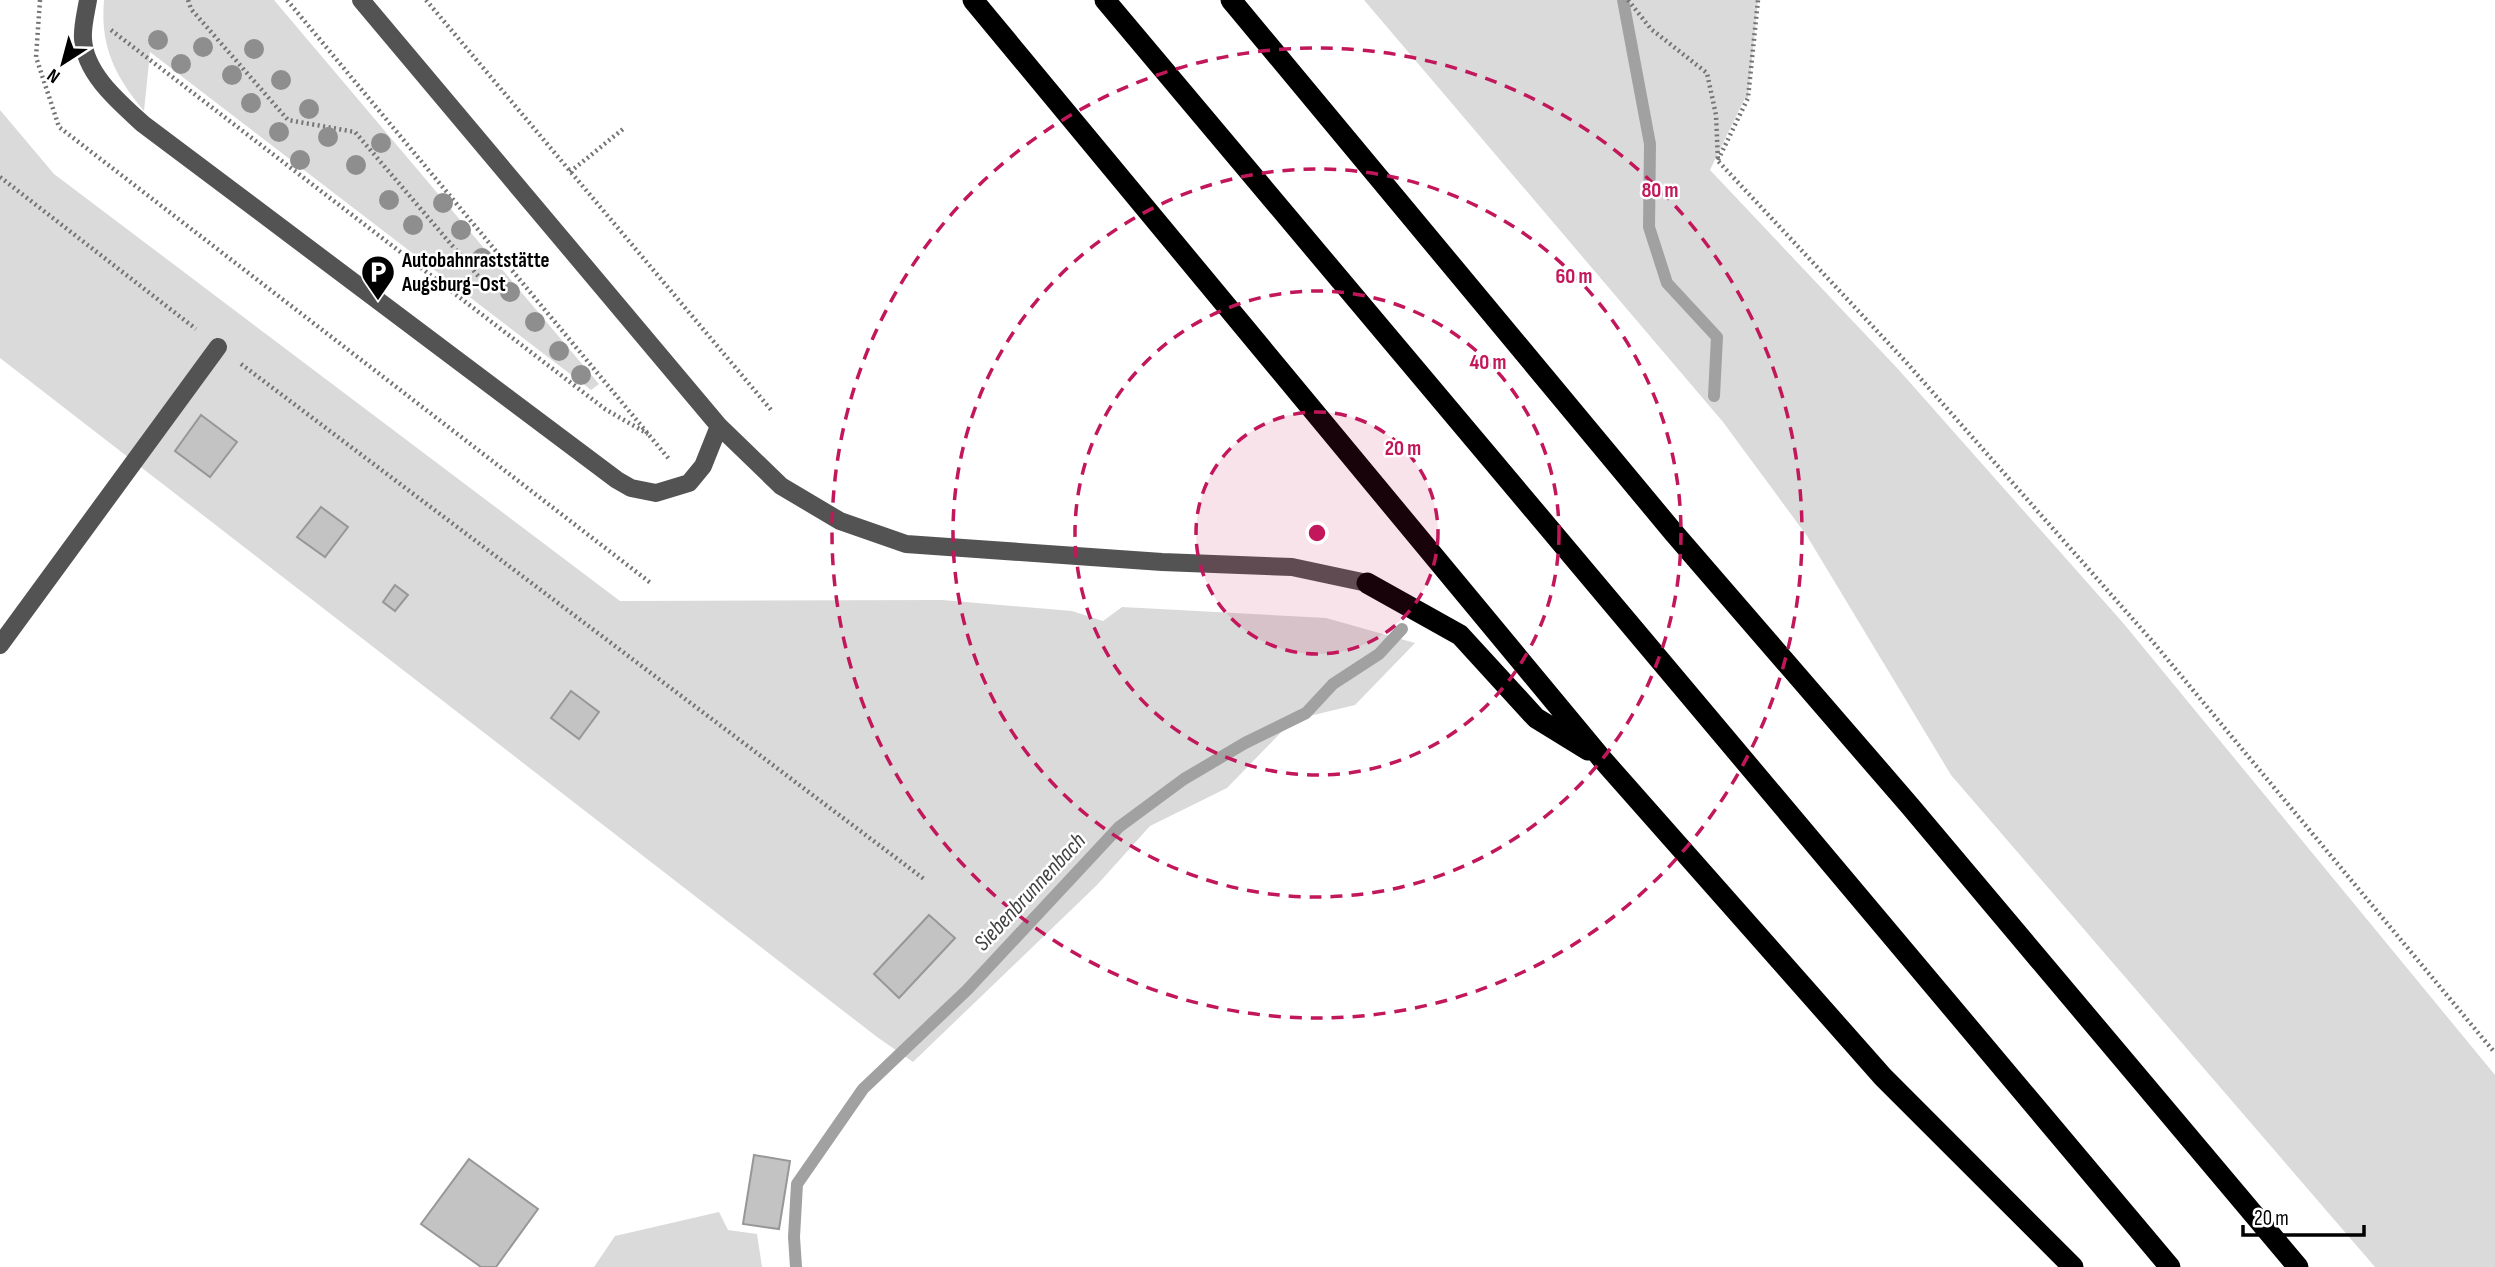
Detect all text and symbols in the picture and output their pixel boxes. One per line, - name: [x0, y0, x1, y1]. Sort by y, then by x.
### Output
- north arrow: [28, 28, 98, 98]
- text: N: [43, 63, 65, 88]
- text: 80 m: [1641, 178, 1679, 203]
- place label: Autobahnraststätte Augsburg-Ost: [401, 248, 550, 297]
- parking icon: Autobahnraststätte Augsburg-Ost: [359, 253, 397, 302]
- text: 60 m: [1555, 264, 1593, 289]
- text: 40 m: [1470, 350, 1506, 375]
- text: 20 m: [1385, 436, 1421, 461]
- centre of rings: [1305, 521, 1329, 545]
- water label: Siebenbrunnenbach: [968, 827, 1092, 957]
- scale bar: [2243, 1194, 2364, 1238]
- text: 20 m: [2254, 1206, 2289, 1231]

